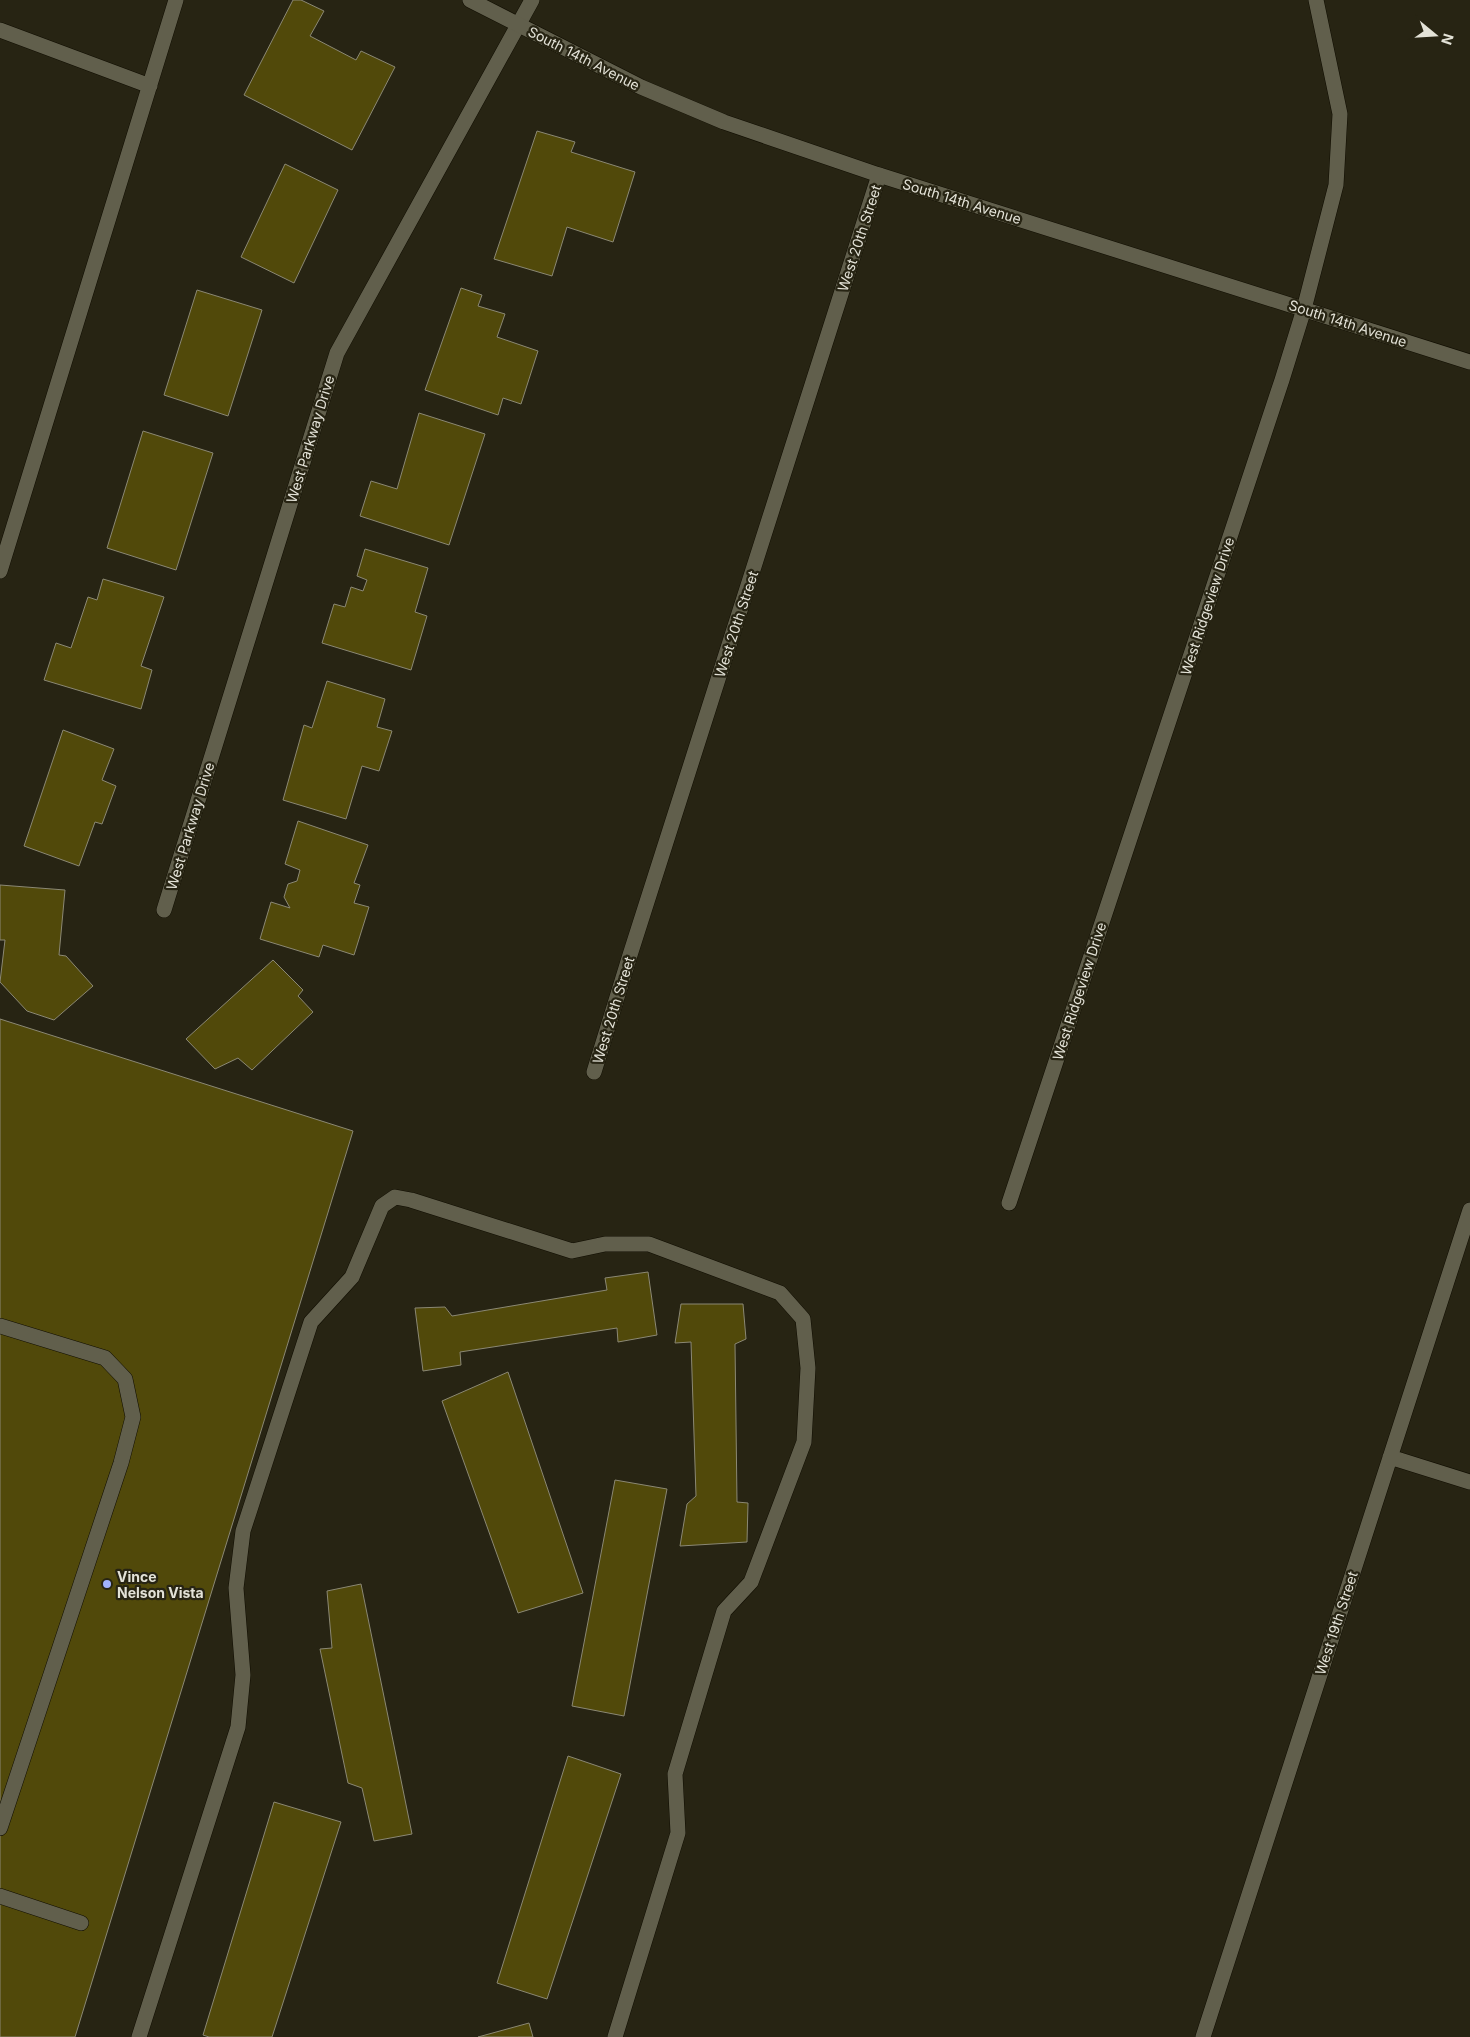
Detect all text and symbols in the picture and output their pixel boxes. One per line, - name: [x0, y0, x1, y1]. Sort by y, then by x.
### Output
- north arrow: [1410, 10, 1460, 60]
- street label: South 14th Avenue: [525, 22, 643, 94]
- text: N: [1438, 31, 1458, 47]
- street label: South 14th Avenue: [901, 175, 1023, 227]
- street label: West 20th Street: [834, 182, 884, 293]
- street label: South 14th Avenue: [1287, 296, 1409, 350]
- street label: West Parkway Drive: [282, 373, 338, 505]
- street label: West Ridgeview Drive: [1177, 535, 1237, 677]
- street label: West 20th Street: [711, 568, 761, 679]
- street label: West Parkway Drive: [162, 760, 218, 892]
- street label: West Ridgeview Drive: [1049, 920, 1109, 1062]
- street label: West 20th Street: [589, 954, 637, 1066]
- place label: Vince Nelson Vista: [117, 1568, 204, 1601]
- street label: West 19th Street: [1311, 1569, 1361, 1677]
- marker: Vince Nelson Vista: [101, 1578, 113, 1590]

